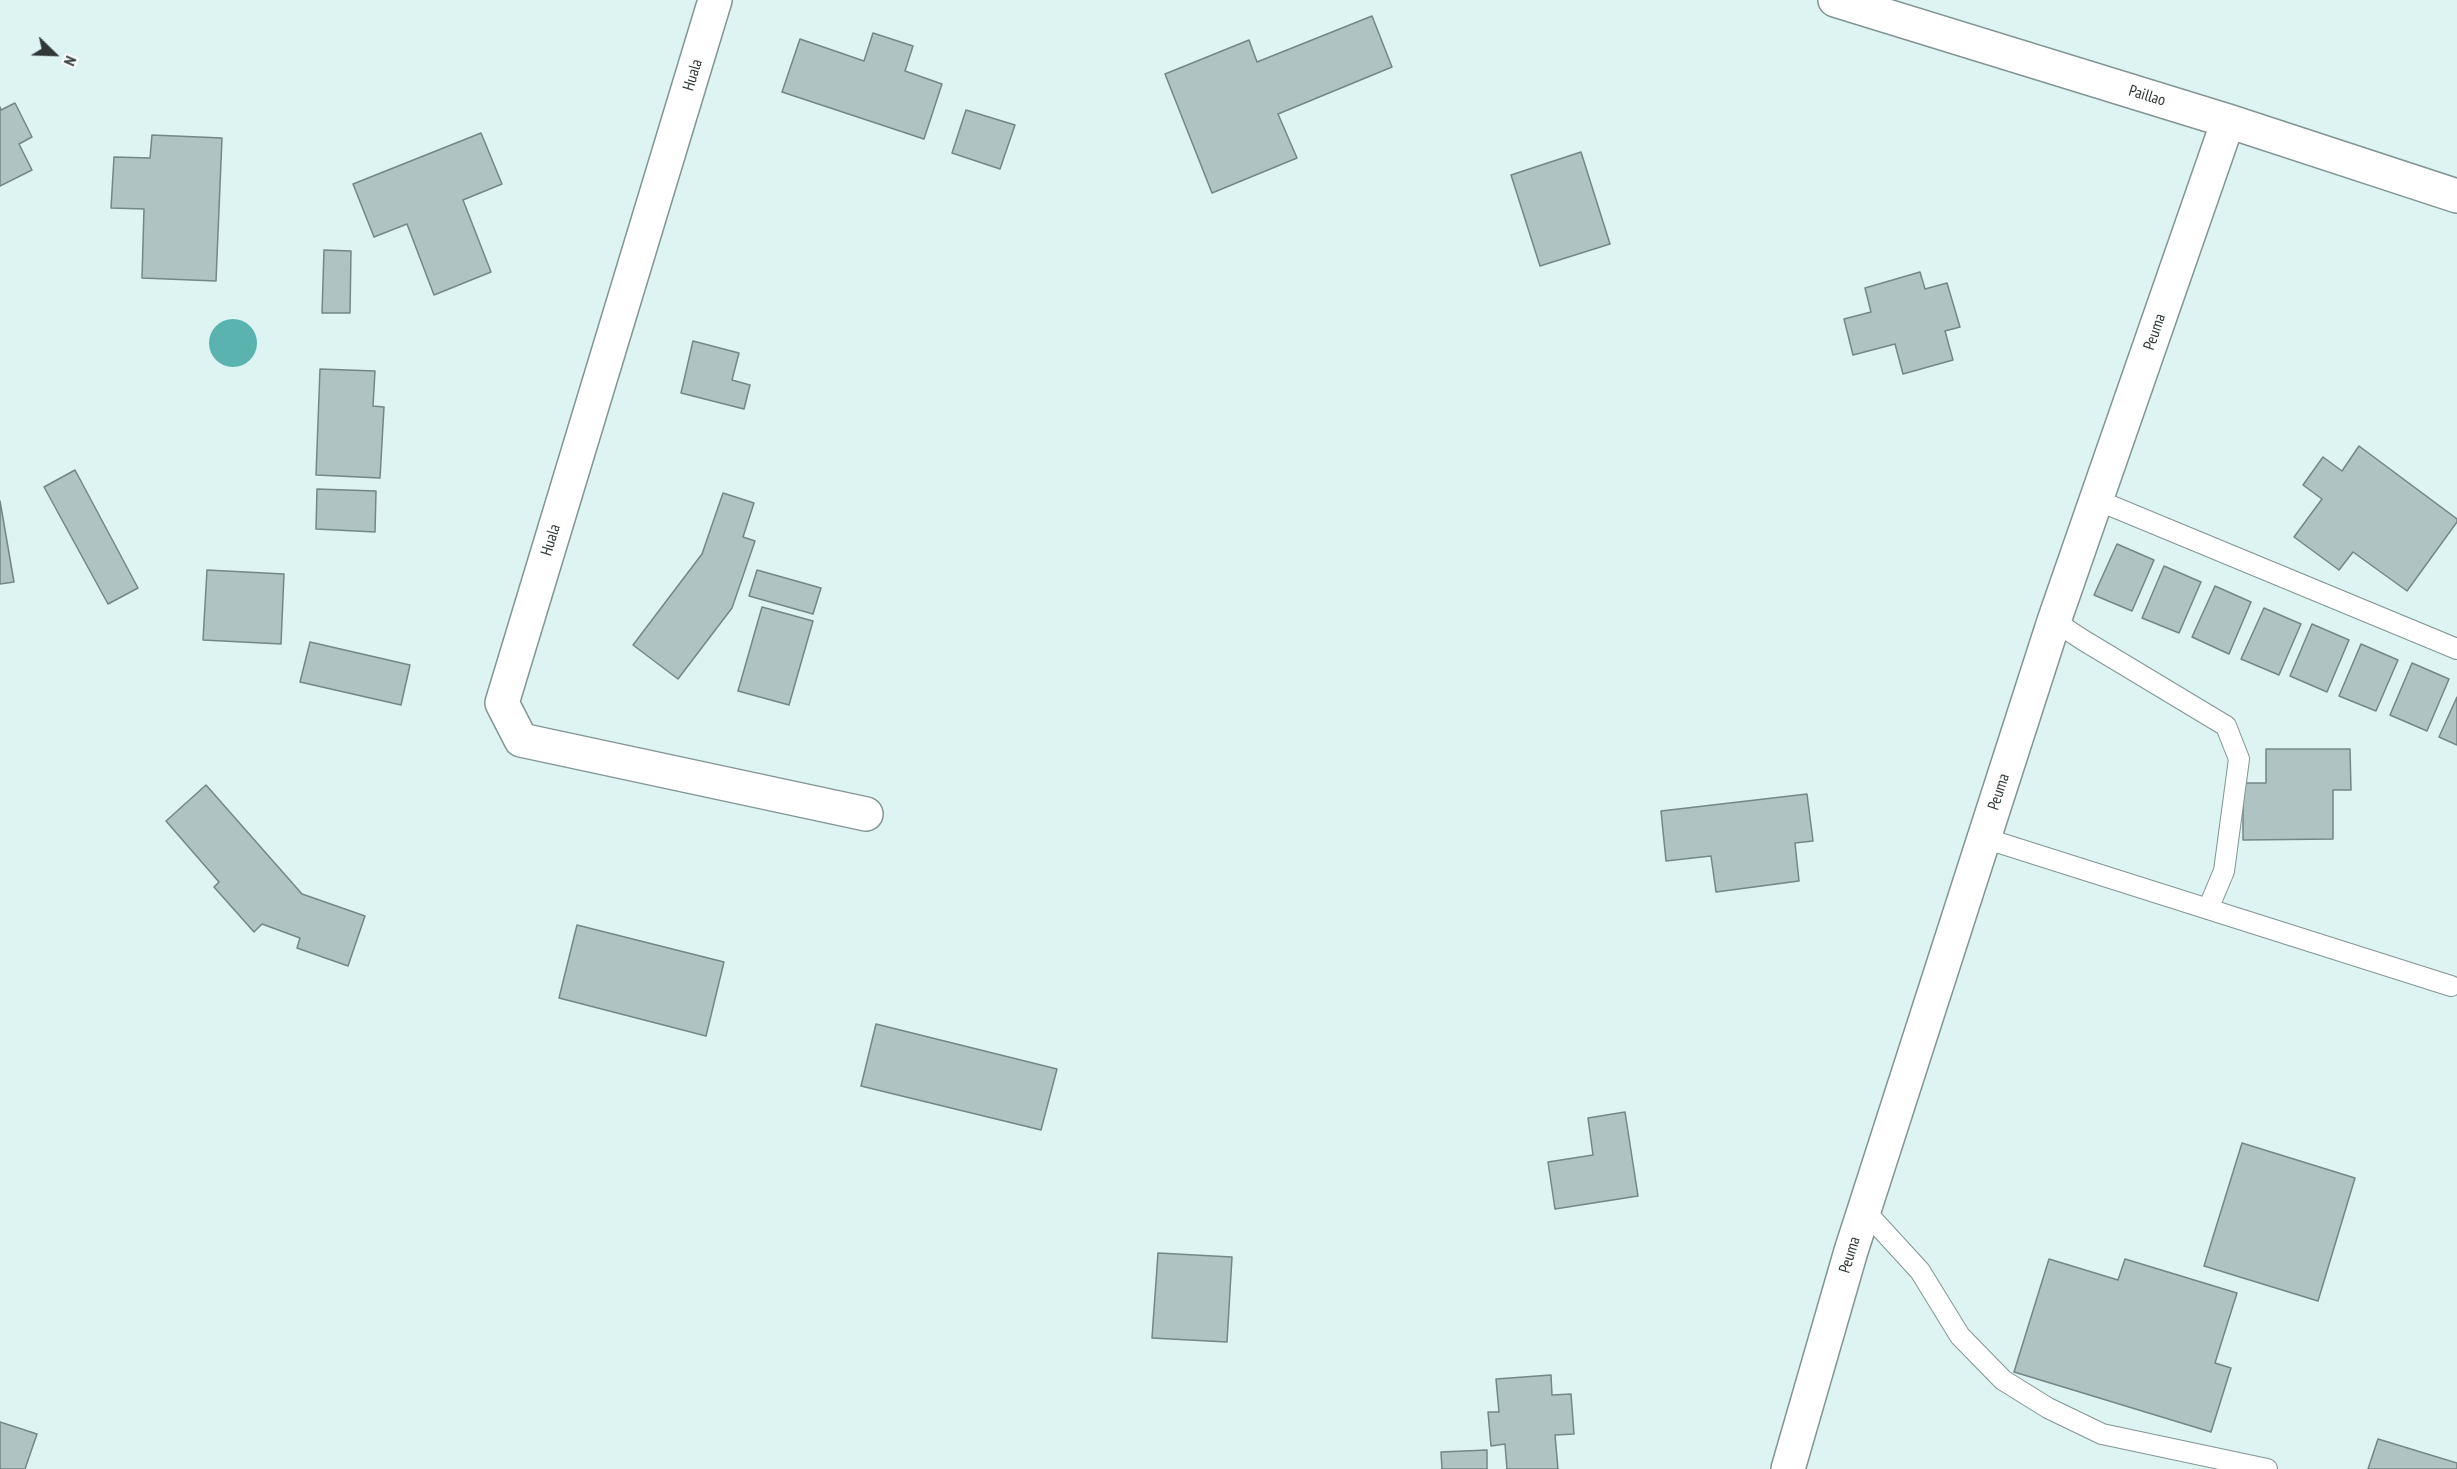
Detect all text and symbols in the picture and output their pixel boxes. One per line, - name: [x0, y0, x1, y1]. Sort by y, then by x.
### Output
- north arrow: [24, 24, 84, 84]
- text: N: [60, 53, 81, 69]
- street label: Huala: [679, 57, 707, 93]
- street label: Paillao: [2126, 81, 2168, 111]
- street label: Peuma: [2140, 311, 2170, 353]
- street label: Huala: [537, 522, 565, 558]
- street label: Peuma: [1984, 771, 2014, 813]
- street label: Peuma: [1835, 1234, 1865, 1276]

